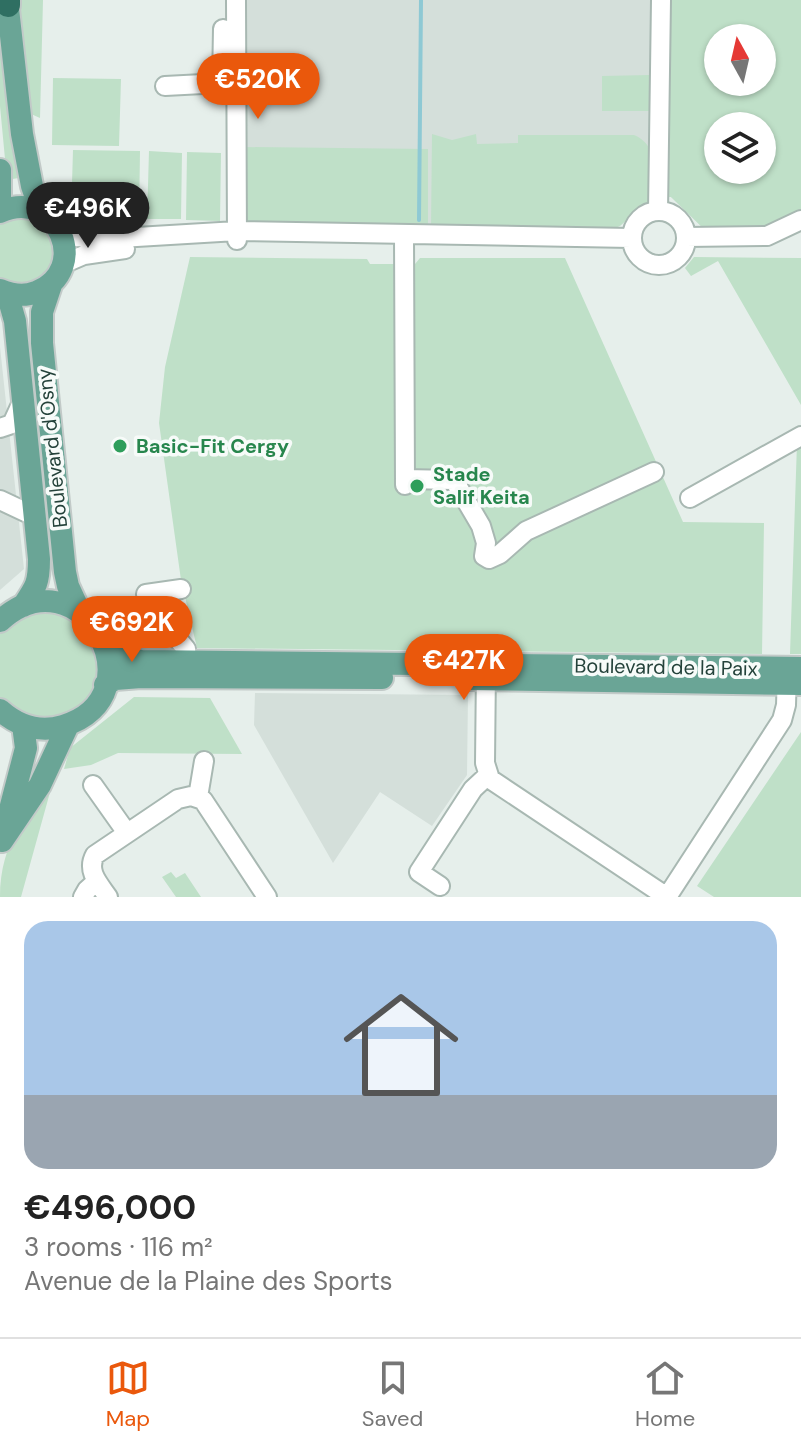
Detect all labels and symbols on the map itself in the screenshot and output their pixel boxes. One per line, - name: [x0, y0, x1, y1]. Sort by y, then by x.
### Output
- north arrow: [704, 24, 776, 96]
- pin: €520K: [202, 53, 314, 121]
- pin: €496K: [32, 182, 144, 250]
- street label: Boulevard d'Osny: [31, 367, 73, 529]
- place label: Basic-Fit Cergy: [136, 433, 289, 459]
- marker: Basic-Fit Cergy: [111, 437, 129, 455]
- place label: Stade Salif Keita: [433, 461, 530, 510]
- marker: Stade Salif Keita: [408, 477, 426, 495]
- pin: €692K: [76, 596, 188, 664]
- pin: €427K: [408, 634, 520, 702]
- street label: Boulevard de la Paix: [574, 652, 758, 682]

